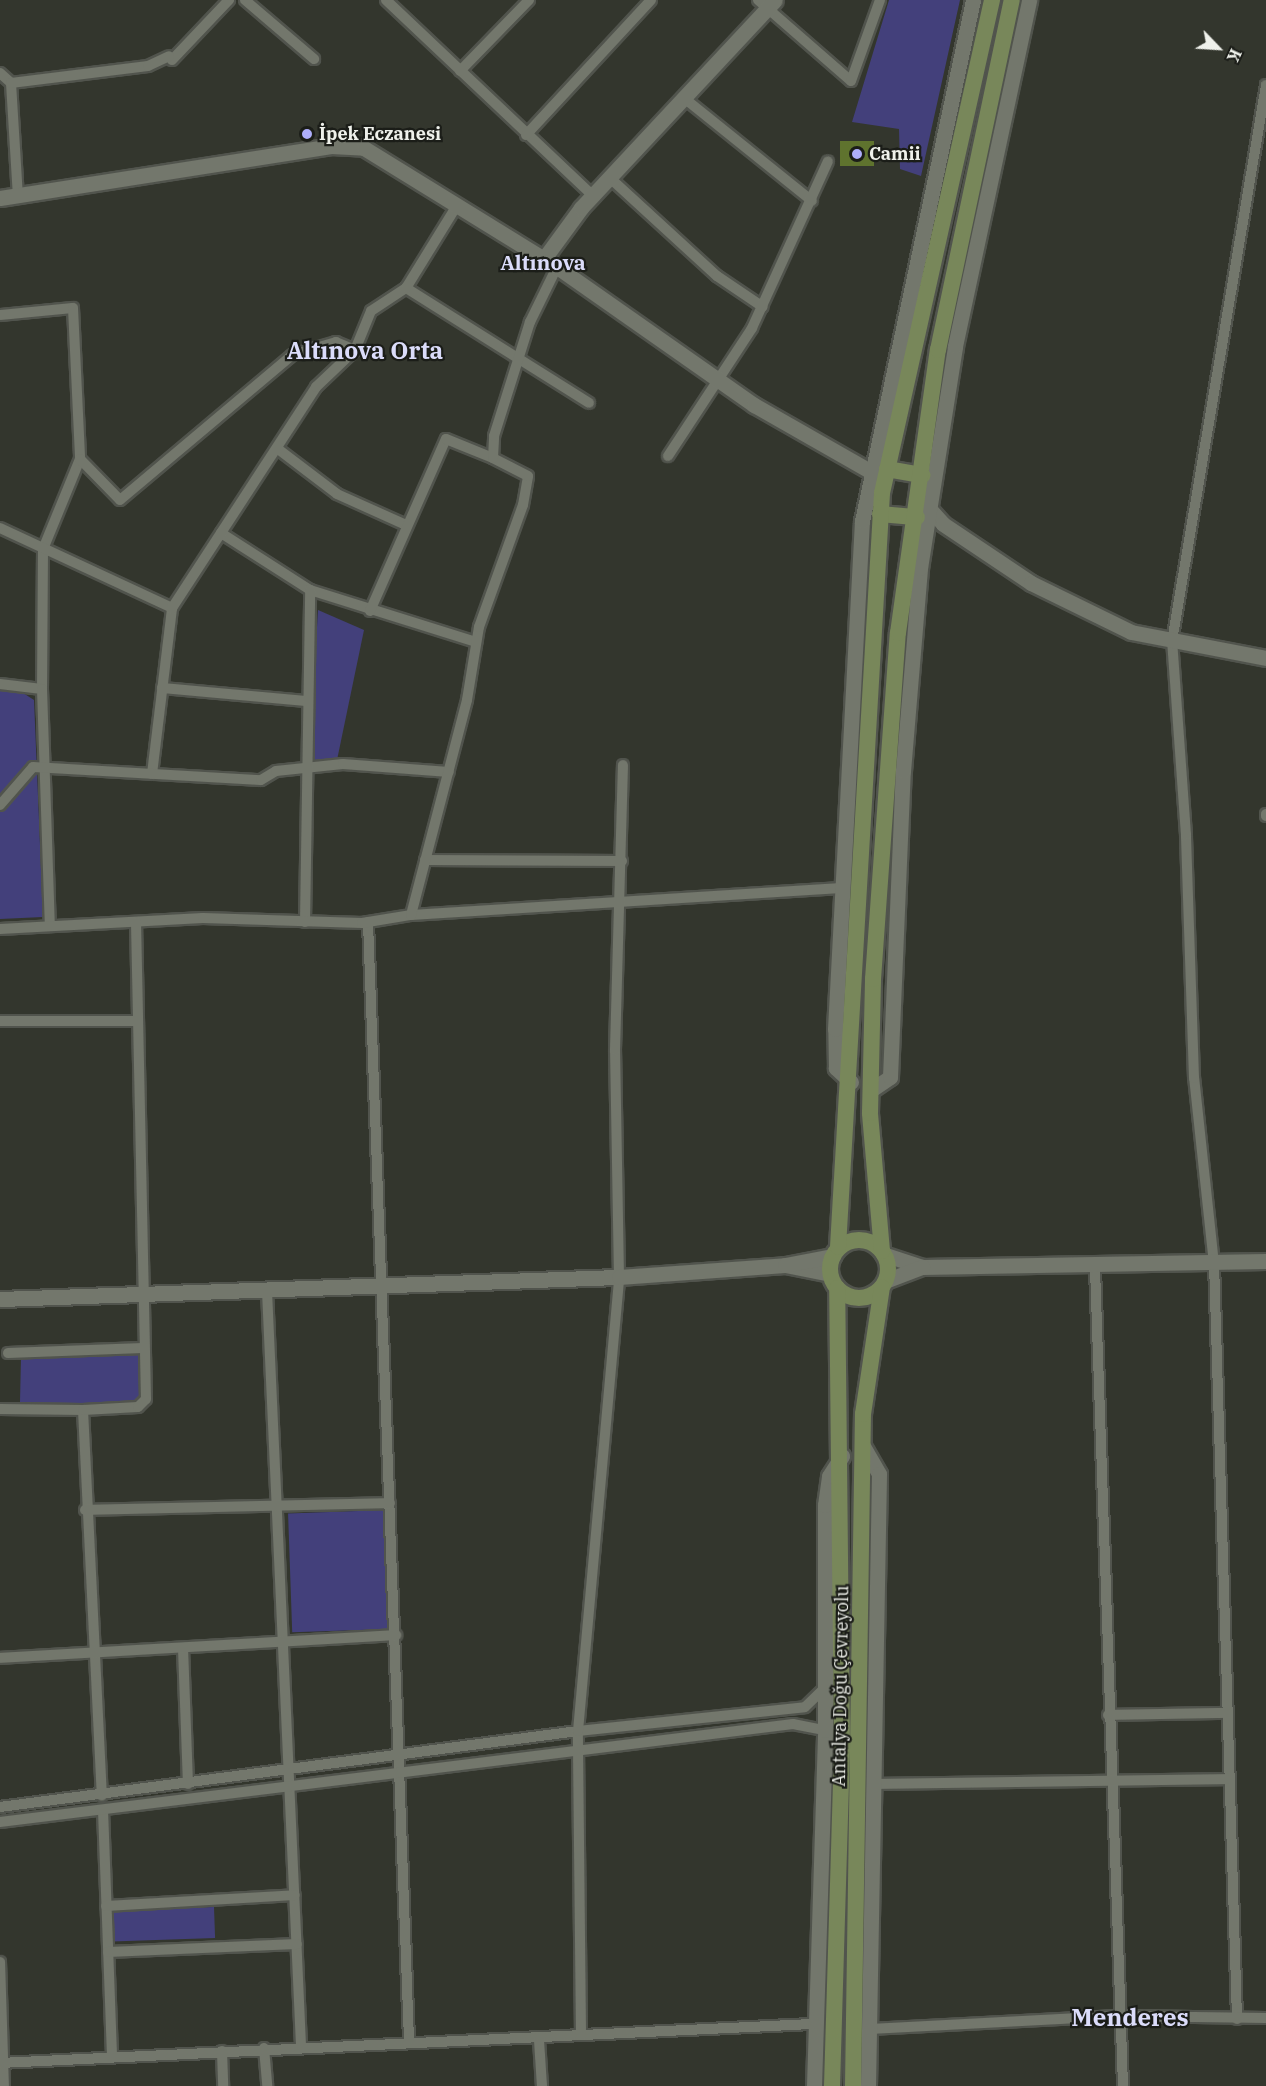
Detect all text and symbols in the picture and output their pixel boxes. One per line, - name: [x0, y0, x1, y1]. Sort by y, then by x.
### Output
- north arrow: [1188, 18, 1248, 78]
- text: K: [1223, 46, 1246, 65]
- place label: İpek Eczanesi: [319, 123, 441, 145]
- marker: İpek Eczanesi: [300, 127, 314, 141]
- place label: Camii: [869, 143, 921, 165]
- marker: Camii: [850, 147, 864, 161]
- district label: Altınova: [500, 249, 586, 275]
- district label: Altınova Orta: [287, 337, 443, 365]
- street label: Antalya Doğu Çevreyolu: [828, 1585, 854, 1787]
- district label: Menderes: [1071, 2004, 1189, 2032]

